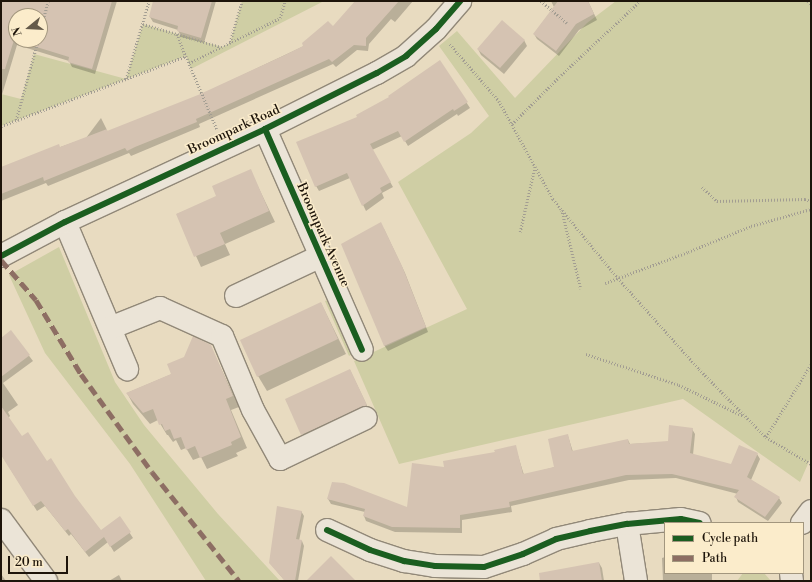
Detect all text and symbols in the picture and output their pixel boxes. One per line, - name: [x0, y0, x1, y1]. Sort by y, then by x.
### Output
- north arrow: [8, 8, 48, 48]
- text: N: [10, 25, 26, 38]
- street label: Broompark Road: [186, 102, 282, 158]
- street label: Broompark Avenue: [293, 180, 353, 290]
- legend: [664, 522, 804, 574]
- text: Cycle path: [702, 531, 758, 546]
- scale bar: [10, 548, 70, 574]
- text: Path: [702, 551, 727, 566]
- text: 20 m: [15, 555, 43, 570]

